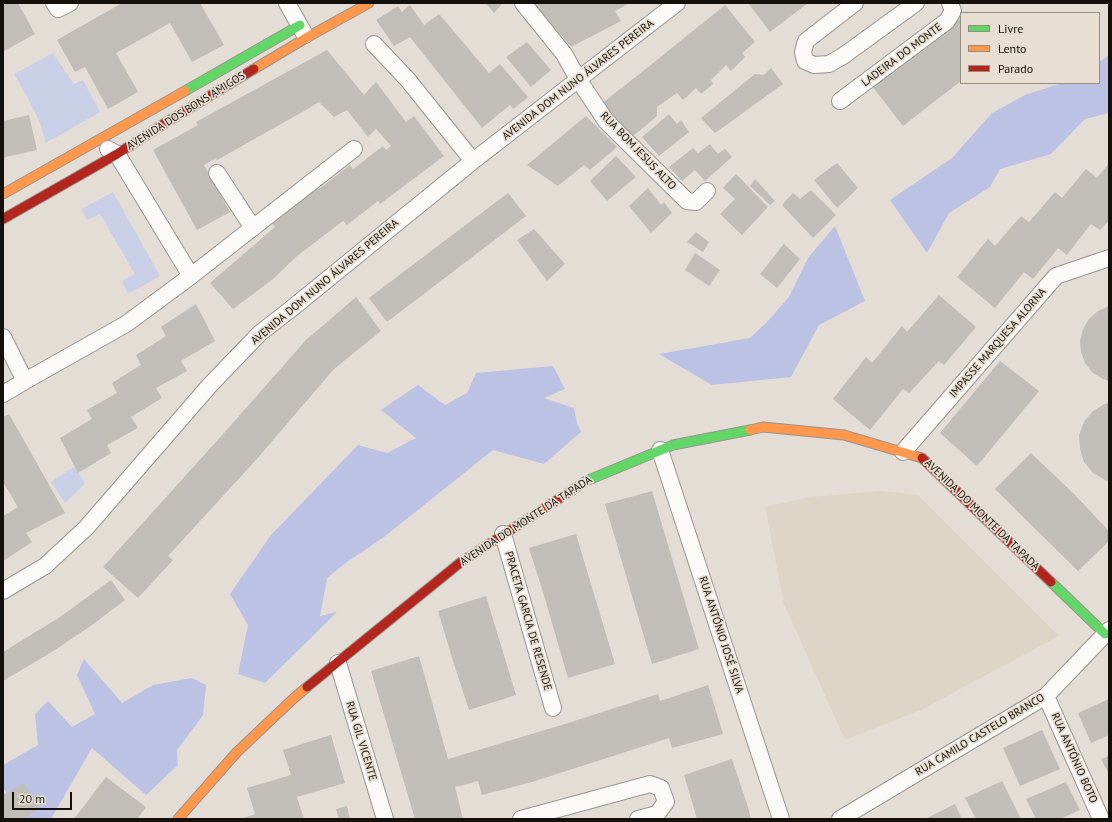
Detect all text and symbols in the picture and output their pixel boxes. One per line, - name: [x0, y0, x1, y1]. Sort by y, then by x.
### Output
- legend: [960, 12, 1100, 84]
- street label: AVENIDA DOM NUNO ÁLVARES PEREIRA: [500, 17, 656, 143]
- street label: LADEIRA DO MONTE: [859, 20, 945, 90]
- text: Livre: [998, 21, 1023, 36]
- text: Lento: [998, 41, 1027, 56]
- text: Parado: [998, 61, 1033, 76]
- street label: AVENIDA DOS BONS AMIGOS: [124, 69, 248, 153]
- street label: RUA BOM JESUS ALTO: [597, 109, 679, 193]
- street label: AVENIDA DOM NUNO ÁLVARES PEREIRA: [249, 216, 401, 348]
- street label: IMPASSE MARQUESA ALORNA: [947, 286, 1049, 400]
- street label: AVENIDA DO MONTE DA TAPADA: [922, 457, 1042, 573]
- street label: AVENIDA DO MONTE DA TAPADA: [458, 473, 594, 569]
- street label: PRACETA GARCIA DE RESENDE: [502, 550, 554, 692]
- street label: RUA ANTÓNIO JOSÉ SILVA: [696, 575, 746, 695]
- street label: RUA CAMILO CASTELO BRANCO: [913, 691, 1047, 779]
- street label: RUA GIL VICENTE: [343, 700, 379, 782]
- street label: RUA ANTÓNIO BOTO: [1048, 711, 1100, 805]
- scale bar: [14, 784, 74, 810]
- text: 20 m: [19, 791, 45, 806]

